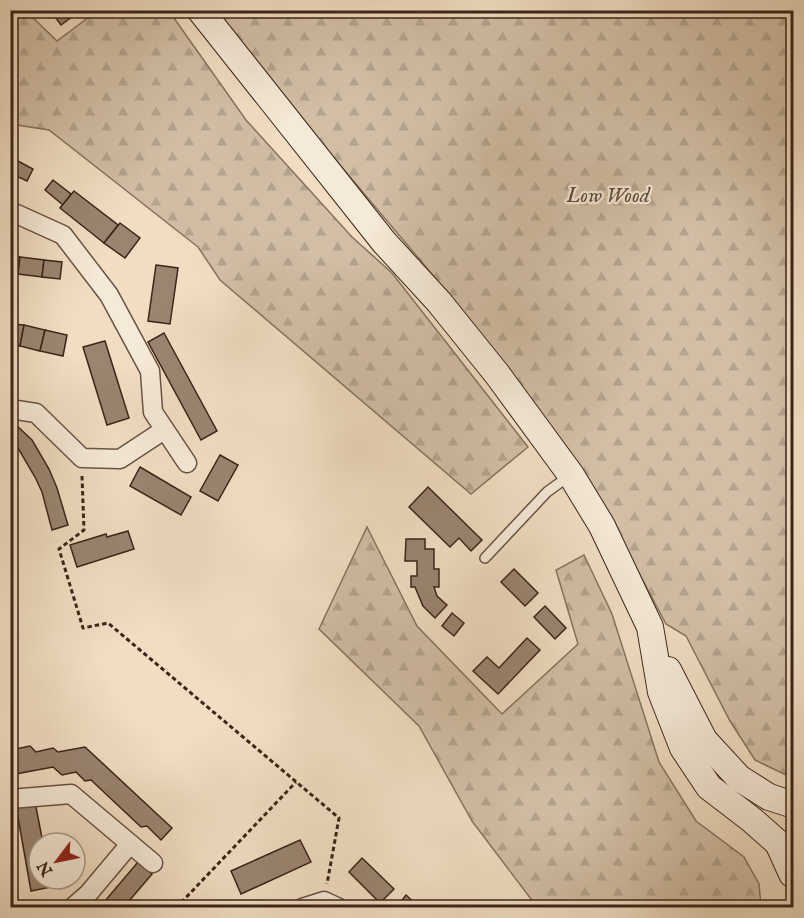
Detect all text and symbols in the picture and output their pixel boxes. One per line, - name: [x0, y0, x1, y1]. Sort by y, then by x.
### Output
- park label: Low Wood: [565, 183, 652, 210]
- north arrow: [27, 831, 87, 891]
- text: N: [34, 857, 59, 880]

